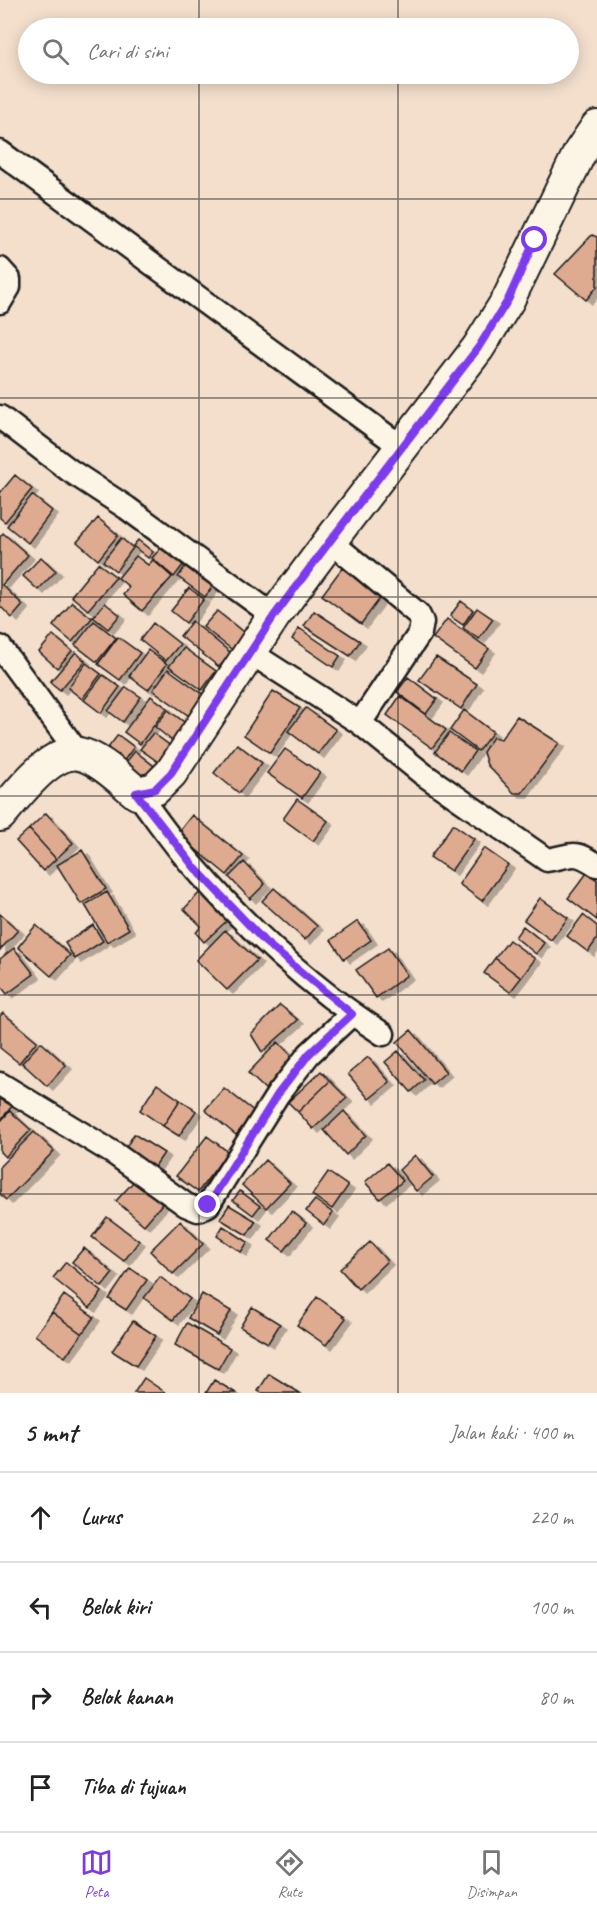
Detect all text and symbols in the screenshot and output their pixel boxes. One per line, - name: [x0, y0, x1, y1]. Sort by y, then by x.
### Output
- search box: [18, 18, 579, 84]
- icon: search: [39, 35, 72, 68]
- text: Cari di sini: [87, 37, 168, 65]
- route start: [521, 226, 547, 252]
- route end: [194, 1191, 220, 1217]
- text: 5 mnt: [24, 1416, 77, 1449]
- text: Jalan kaki · 400 m: [450, 1420, 573, 1445]
- icon: ahead: [24, 1501, 57, 1534]
- text: Lurus: [81, 1503, 121, 1531]
- text: 220 m: [530, 1505, 573, 1530]
- icon: left: [24, 1591, 57, 1624]
- text: Belok kiri: [81, 1593, 150, 1621]
- text: 100 m: [530, 1595, 573, 1620]
- icon: right: [24, 1681, 57, 1714]
- text: Belok kanan: [81, 1683, 173, 1711]
- text: 80 m: [539, 1685, 573, 1710]
- icon: arrive: [24, 1771, 57, 1804]
- text: Tiba di tujuan: [81, 1773, 186, 1801]
- tab: Peta: [80, 1846, 113, 1902]
- tab: Rute: [273, 1846, 306, 1902]
- tab: Disimpan: [466, 1846, 517, 1902]

